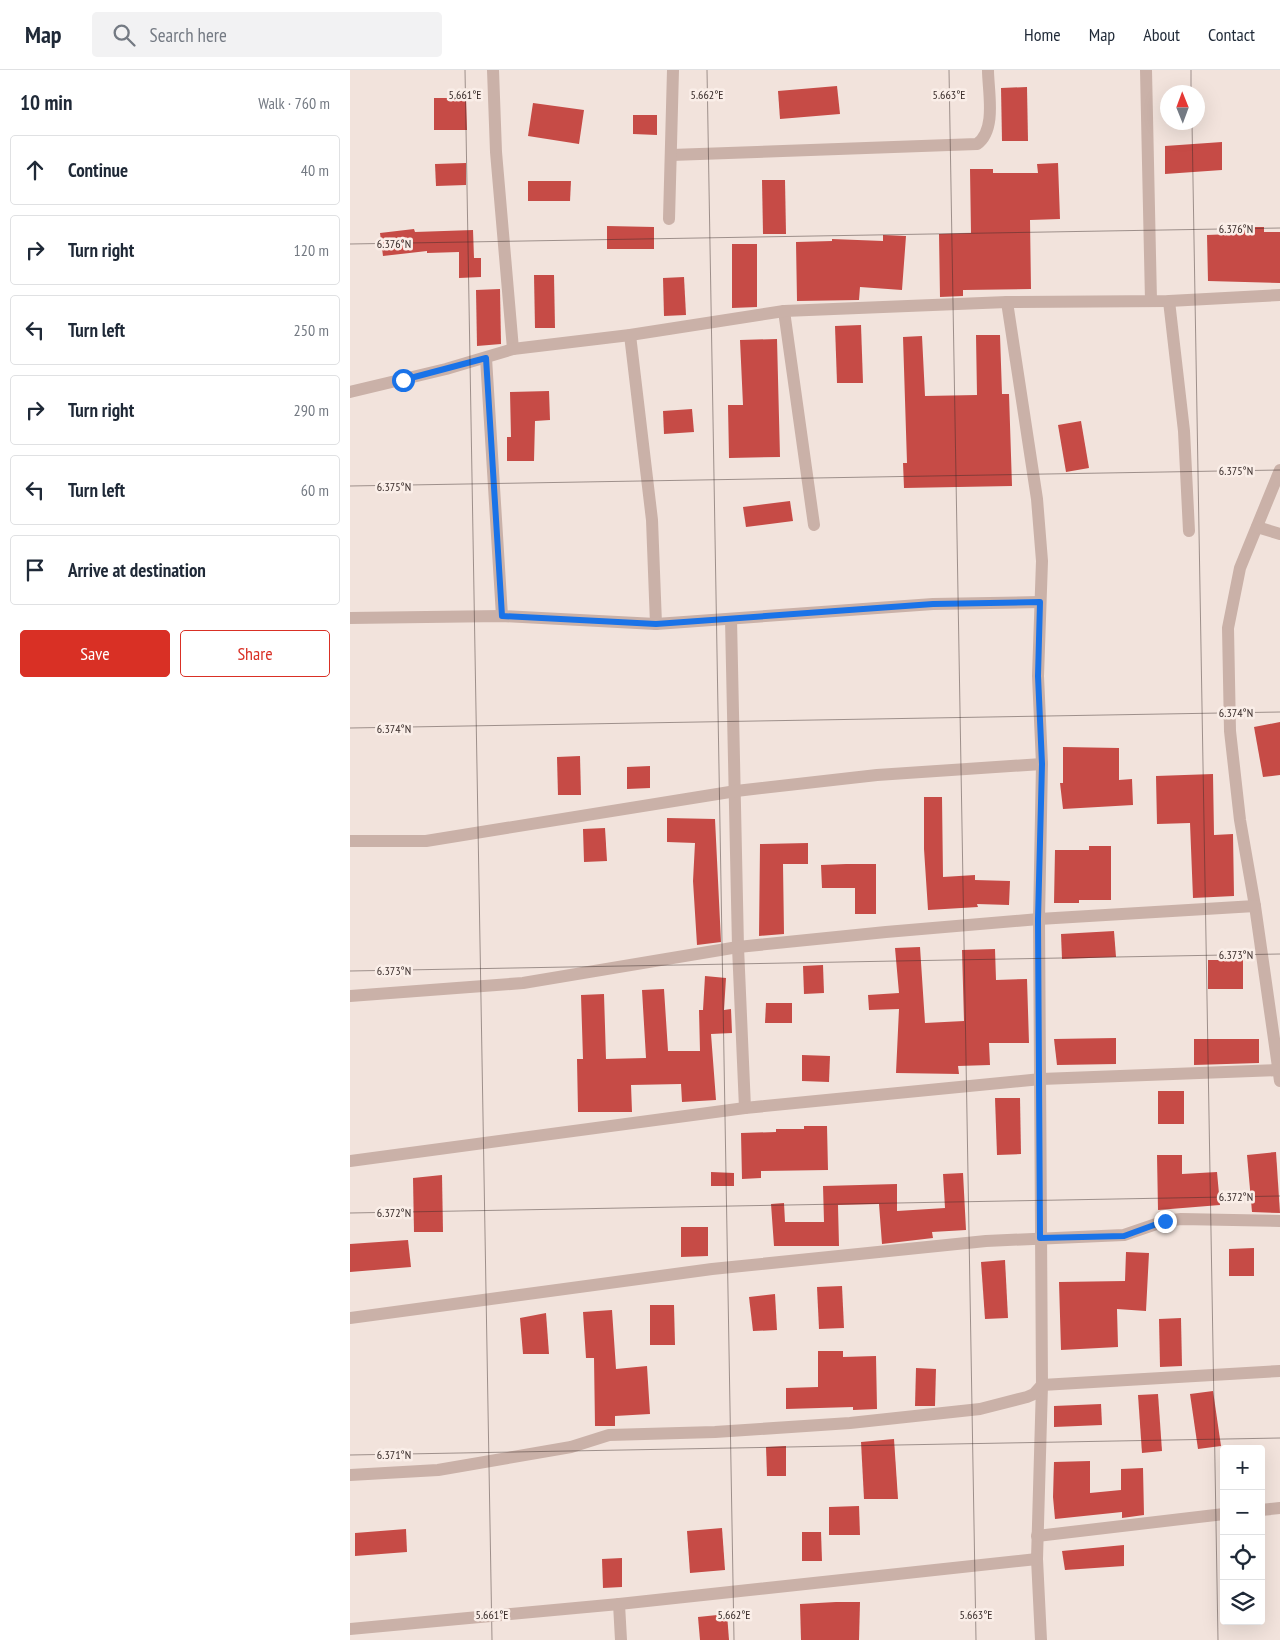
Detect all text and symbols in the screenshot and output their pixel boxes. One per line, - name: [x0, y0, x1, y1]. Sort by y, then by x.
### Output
- search box: [92, 12, 442, 57]
- text: Map: [25, 19, 62, 50]
- icon: search: [110, 21, 138, 49]
- text: Search here: [150, 23, 227, 47]
- text: Home: [1024, 23, 1061, 46]
- text: Map: [1089, 23, 1115, 46]
- text: About: [1143, 23, 1180, 46]
- text: Contact: [1208, 23, 1255, 46]
- north arrow: [1160, 85, 1205, 130]
- text: 5.661°E: [449, 87, 482, 102]
- text: 5.662°E: [691, 87, 724, 102]
- text: 5.663°E: [933, 87, 966, 102]
- text: 10 min: [20, 89, 72, 116]
- text: Walk · 760 m: [258, 93, 330, 113]
- icon: ahead: [21, 156, 49, 184]
- text: Continue: [68, 158, 128, 182]
- text: 40 m: [301, 160, 329, 180]
- text: 6.376°N: [1219, 221, 1253, 236]
- icon: right: [21, 236, 49, 264]
- text: 6.376°N: [377, 236, 411, 251]
- text: Turn right: [68, 238, 134, 262]
- text: 120 m: [294, 240, 329, 260]
- icon: left: [21, 316, 49, 344]
- text: Turn left: [68, 318, 125, 342]
- text: 250 m: [294, 320, 329, 340]
- route start: [392, 369, 415, 392]
- icon: right: [21, 396, 49, 424]
- text: Turn right: [68, 398, 134, 422]
- text: 290 m: [294, 400, 329, 420]
- text: 6.375°N: [1219, 463, 1253, 478]
- icon: left: [21, 476, 49, 504]
- text: Turn left: [68, 478, 125, 502]
- text: 6.375°N: [377, 479, 411, 494]
- text: 60 m: [301, 480, 329, 500]
- icon: arrive: [21, 556, 49, 584]
- text: Arrive at destination: [68, 558, 206, 582]
- button: Save: [20, 630, 170, 677]
- button: Share: [180, 630, 330, 677]
- text: 6.374°N: [1219, 705, 1253, 720]
- text: 6.374°N: [377, 721, 411, 736]
- text: 6.373°N: [1219, 947, 1253, 962]
- text: 6.373°N: [377, 963, 411, 978]
- text: 6.372°N: [1219, 1189, 1253, 1204]
- text: 6.372°N: [377, 1205, 411, 1220]
- route end: [1154, 1210, 1177, 1233]
- map controls: [1220, 1445, 1265, 1625]
- button: +: [1220, 1445, 1265, 1490]
- text: 6.371°N: [377, 1447, 411, 1462]
- button: −: [1220, 1490, 1265, 1535]
- button: locate: [1220, 1535, 1265, 1580]
- button: layers: [1220, 1580, 1265, 1625]
- text: 5.661°E: [476, 1607, 509, 1622]
- text: 5.662°E: [718, 1607, 751, 1622]
- text: 5.663°E: [960, 1607, 993, 1622]

